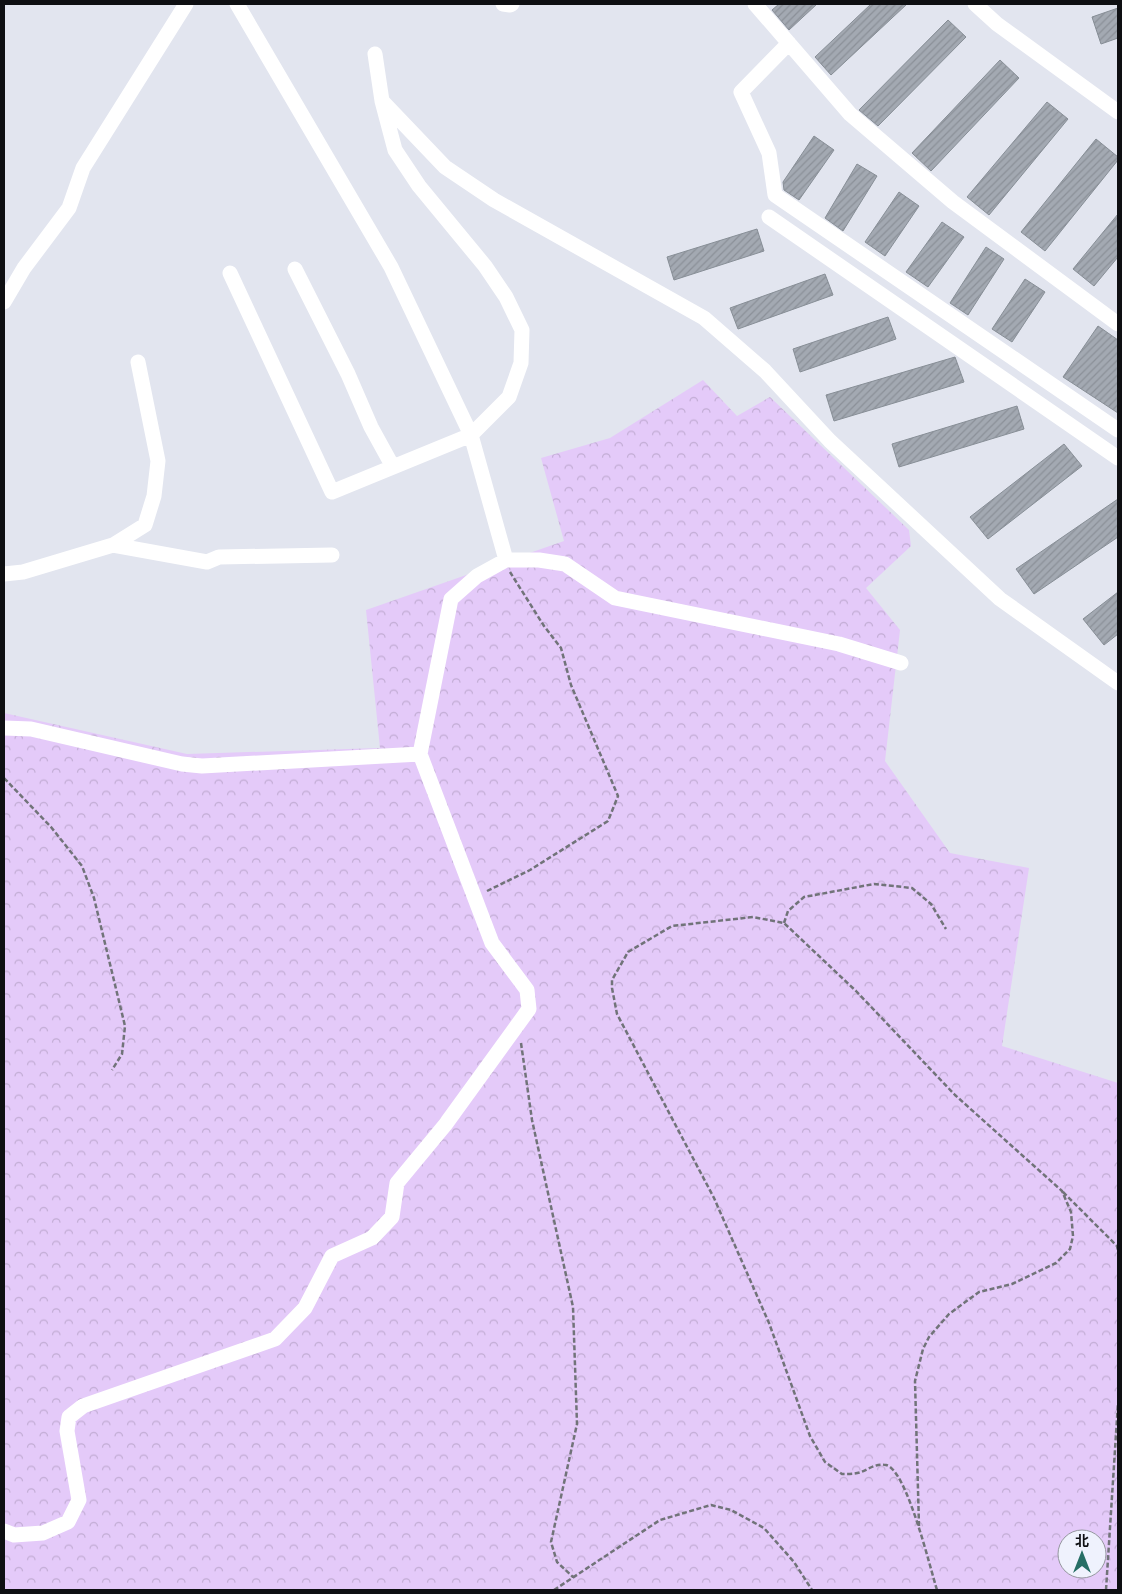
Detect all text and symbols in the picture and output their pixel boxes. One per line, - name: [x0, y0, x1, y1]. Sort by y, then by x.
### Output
- north arrow: [1057, 1529, 1107, 1579]
- text: 北: [1075, 1532, 1089, 1550]

